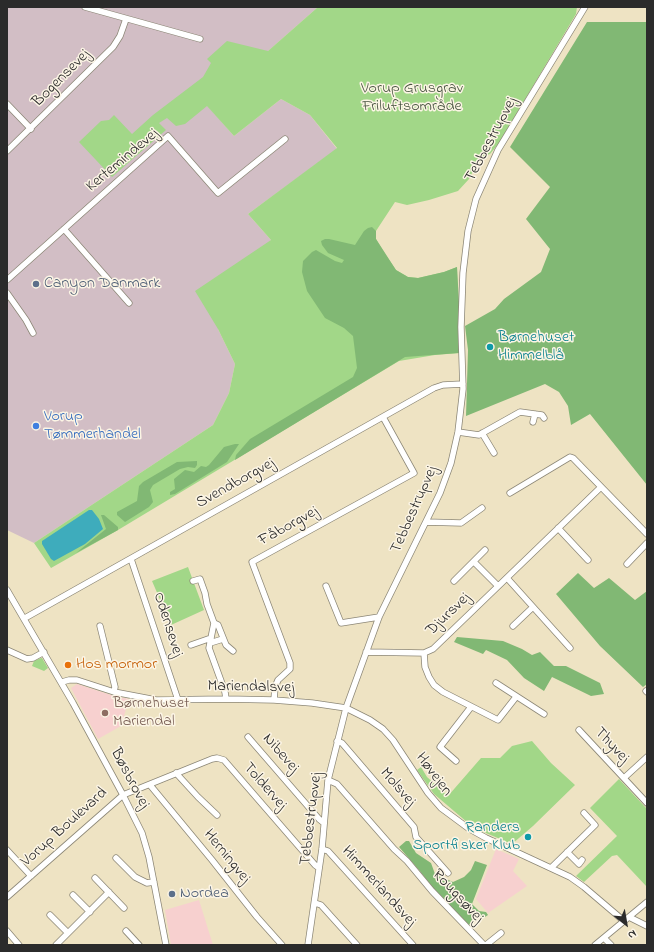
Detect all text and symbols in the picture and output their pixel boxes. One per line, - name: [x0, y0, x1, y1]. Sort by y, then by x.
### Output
- street label: Bogensevej: [29, 46, 95, 112]
- park label: Vorup Grusgrav Friluftsområde: [361, 79, 463, 117]
- street label: Tebbestrupvej: [462, 94, 522, 186]
- street label: Kertemindevej: [83, 125, 163, 197]
- place label: Canyon Danmark: [44, 274, 160, 294]
- marker: Canyon Danmark: [31, 279, 41, 289]
- place label: Børnehuset Himmelblå: [498, 328, 574, 366]
- marker: Børnehuset Himmelblå: [485, 342, 495, 352]
- place label: Vorup Tømmerhandel: [44, 407, 141, 445]
- marker: Vorup Tømmerhandel: [31, 421, 41, 431]
- street label: Svendborgvej: [193, 455, 279, 513]
- street label: Tebbestrupvej: [387, 464, 443, 556]
- street label: Fåborgvej: [256, 503, 322, 551]
- street label: Djursvej: [423, 589, 475, 641]
- street label: Odensevej: [148, 590, 186, 660]
- place label: Hos mormor: [76, 655, 157, 675]
- marker: Hos mormor: [63, 660, 73, 670]
- street label: Mariendalsvej: [207, 678, 295, 698]
- place label: Børnehuset Mariendal: [113, 694, 189, 732]
- marker: Børnehuset Mariendal: [100, 708, 110, 718]
- street label: Thyvej: [589, 724, 633, 768]
- street label: Nibevej: [258, 730, 302, 778]
- street label: Bøsbrovej: [105, 745, 153, 813]
- street label: Høvejen: [410, 749, 456, 801]
- street label: Toldervej: [238, 759, 290, 815]
- street label: Molsvej: [375, 765, 419, 811]
- street label: Tebbestrupvej: [297, 772, 327, 866]
- street label: Vorup Boulevard: [18, 784, 112, 872]
- place label: Randers Sportfisker Klub: [413, 818, 520, 856]
- street label: Herningvej: [198, 826, 254, 888]
- marker: Randers Sportfisker Klub: [523, 832, 533, 842]
- street label: Himmerlandsvej: [337, 842, 419, 932]
- street label: Rougsøvej: [427, 866, 487, 928]
- place label: Nordea: [180, 884, 229, 904]
- marker: Nordea: [167, 889, 177, 899]
- north arrow: [606, 904, 646, 944]
- text: N: [625, 926, 639, 943]

